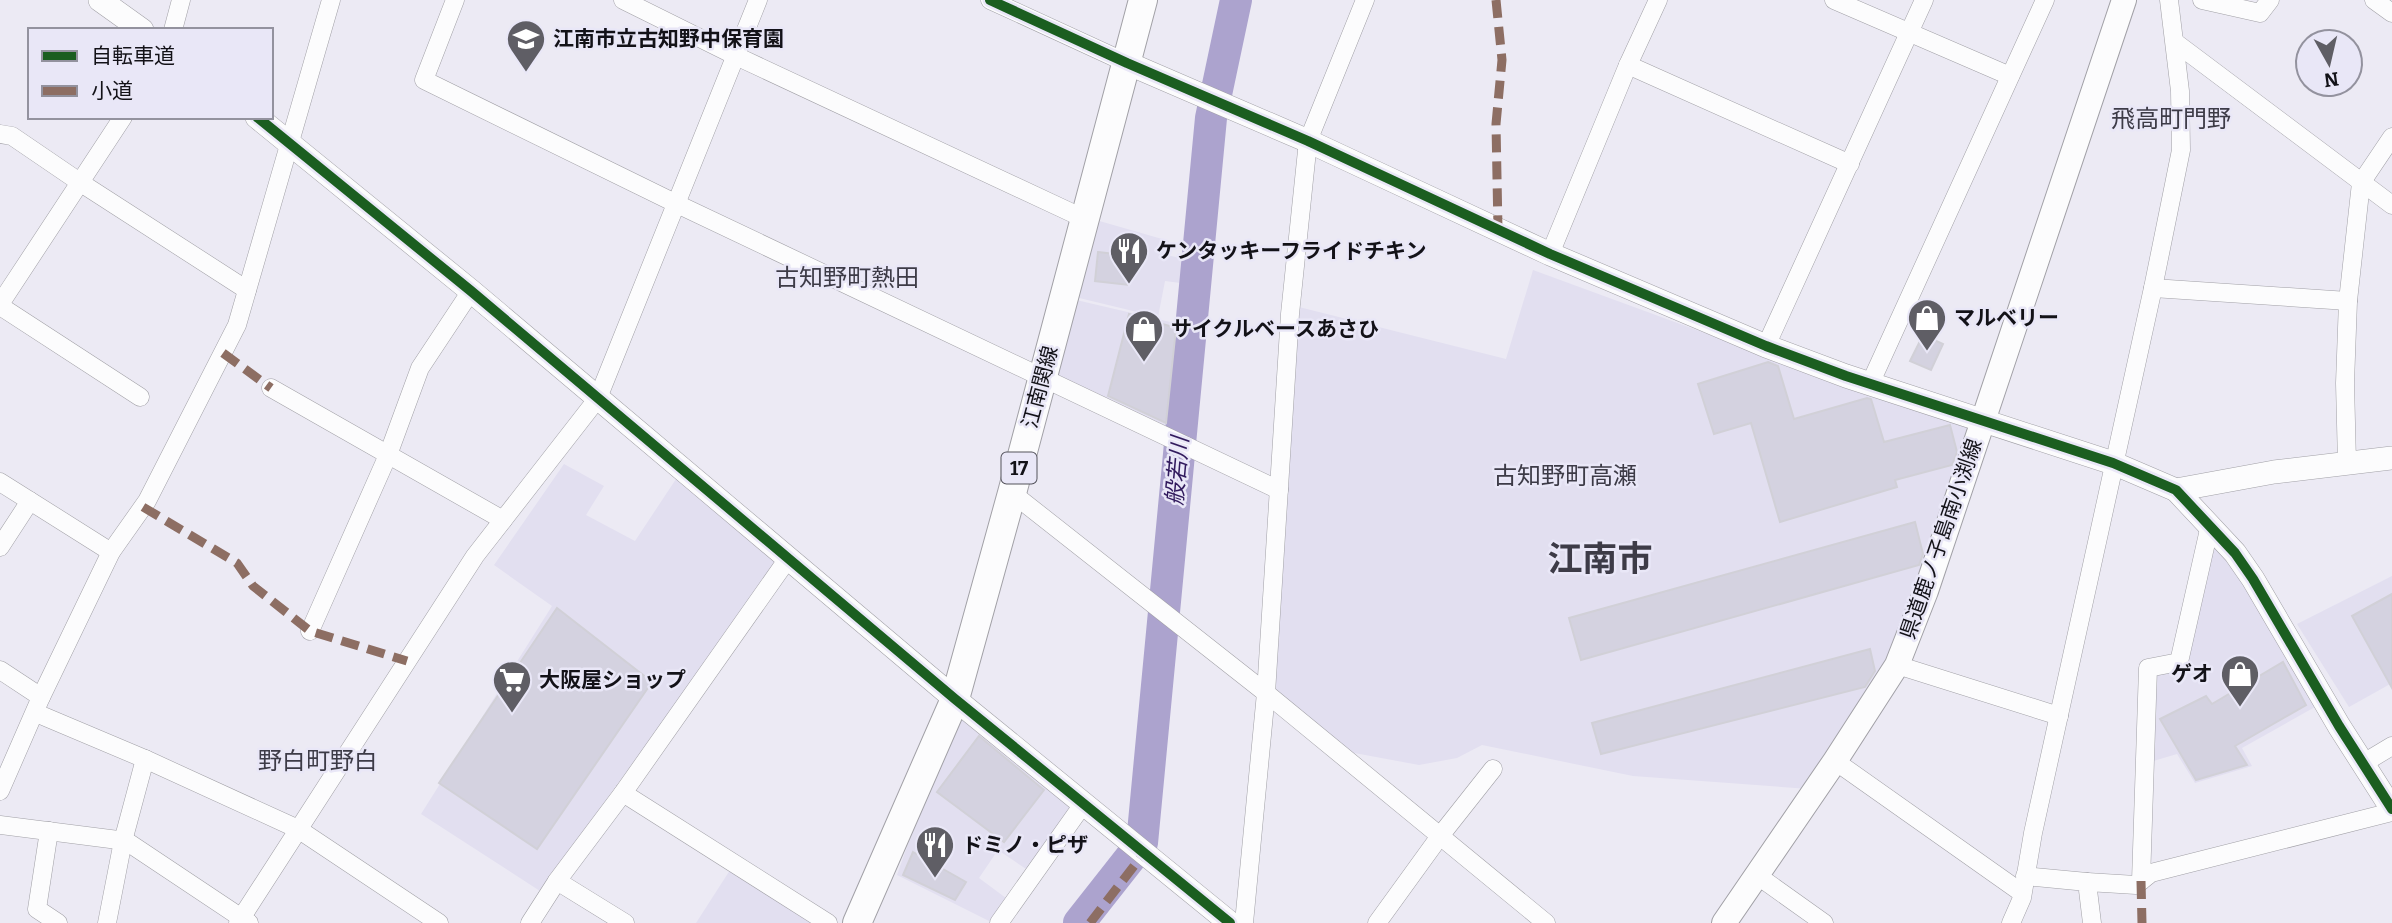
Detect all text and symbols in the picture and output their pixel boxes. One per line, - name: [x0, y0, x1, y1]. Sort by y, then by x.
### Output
- school or university icon: 江南市立古知野中保育園: [505, 18, 547, 73]
- place label: 江南市立古知野中保育園: [553, 26, 784, 52]
- legend: [28, 28, 273, 119]
- north arrow: [2294, 28, 2364, 98]
- text: 自転車道: [91, 43, 175, 69]
- text: N: [2322, 67, 2340, 92]
- text: 小道: [91, 78, 133, 104]
- district label: 飛高町門野: [2111, 105, 2231, 133]
- restaurant icon: ケンタッキーフライドチキン: [1108, 230, 1150, 285]
- place label: ケンタッキーフライドチキン: [1156, 238, 1426, 264]
- district label: 古知野町熱田: [775, 264, 919, 292]
- shop icon: マルベリー: [1906, 297, 1948, 352]
- place label: マルベリー: [1954, 305, 2059, 331]
- shop icon: サイクルベースあさひ: [1123, 308, 1165, 363]
- place label: サイクルベースあさひ: [1171, 316, 1379, 342]
- street label: 江南関線: [1017, 343, 1063, 431]
- water label: 般若川: [1160, 432, 1194, 507]
- street label: 県道鹿ノ子島南小渕線: [1895, 435, 1987, 643]
- road number: 17: [1002, 453, 1036, 484]
- district label: 古知野町高瀬: [1493, 462, 1637, 490]
- district label: 江南市: [1547, 538, 1653, 580]
- shop icon: ゲオ: [2219, 653, 2261, 708]
- supermarket icon: 大阪屋ショップ: [491, 659, 533, 714]
- place label: ゲオ: [2171, 661, 2213, 687]
- place label: 大阪屋ショップ: [539, 667, 686, 693]
- district label: 野白町野白: [258, 747, 378, 775]
- restaurant icon: ドミノ・ピザ: [914, 824, 956, 879]
- place label: ドミノ・ピザ: [962, 832, 1088, 858]

